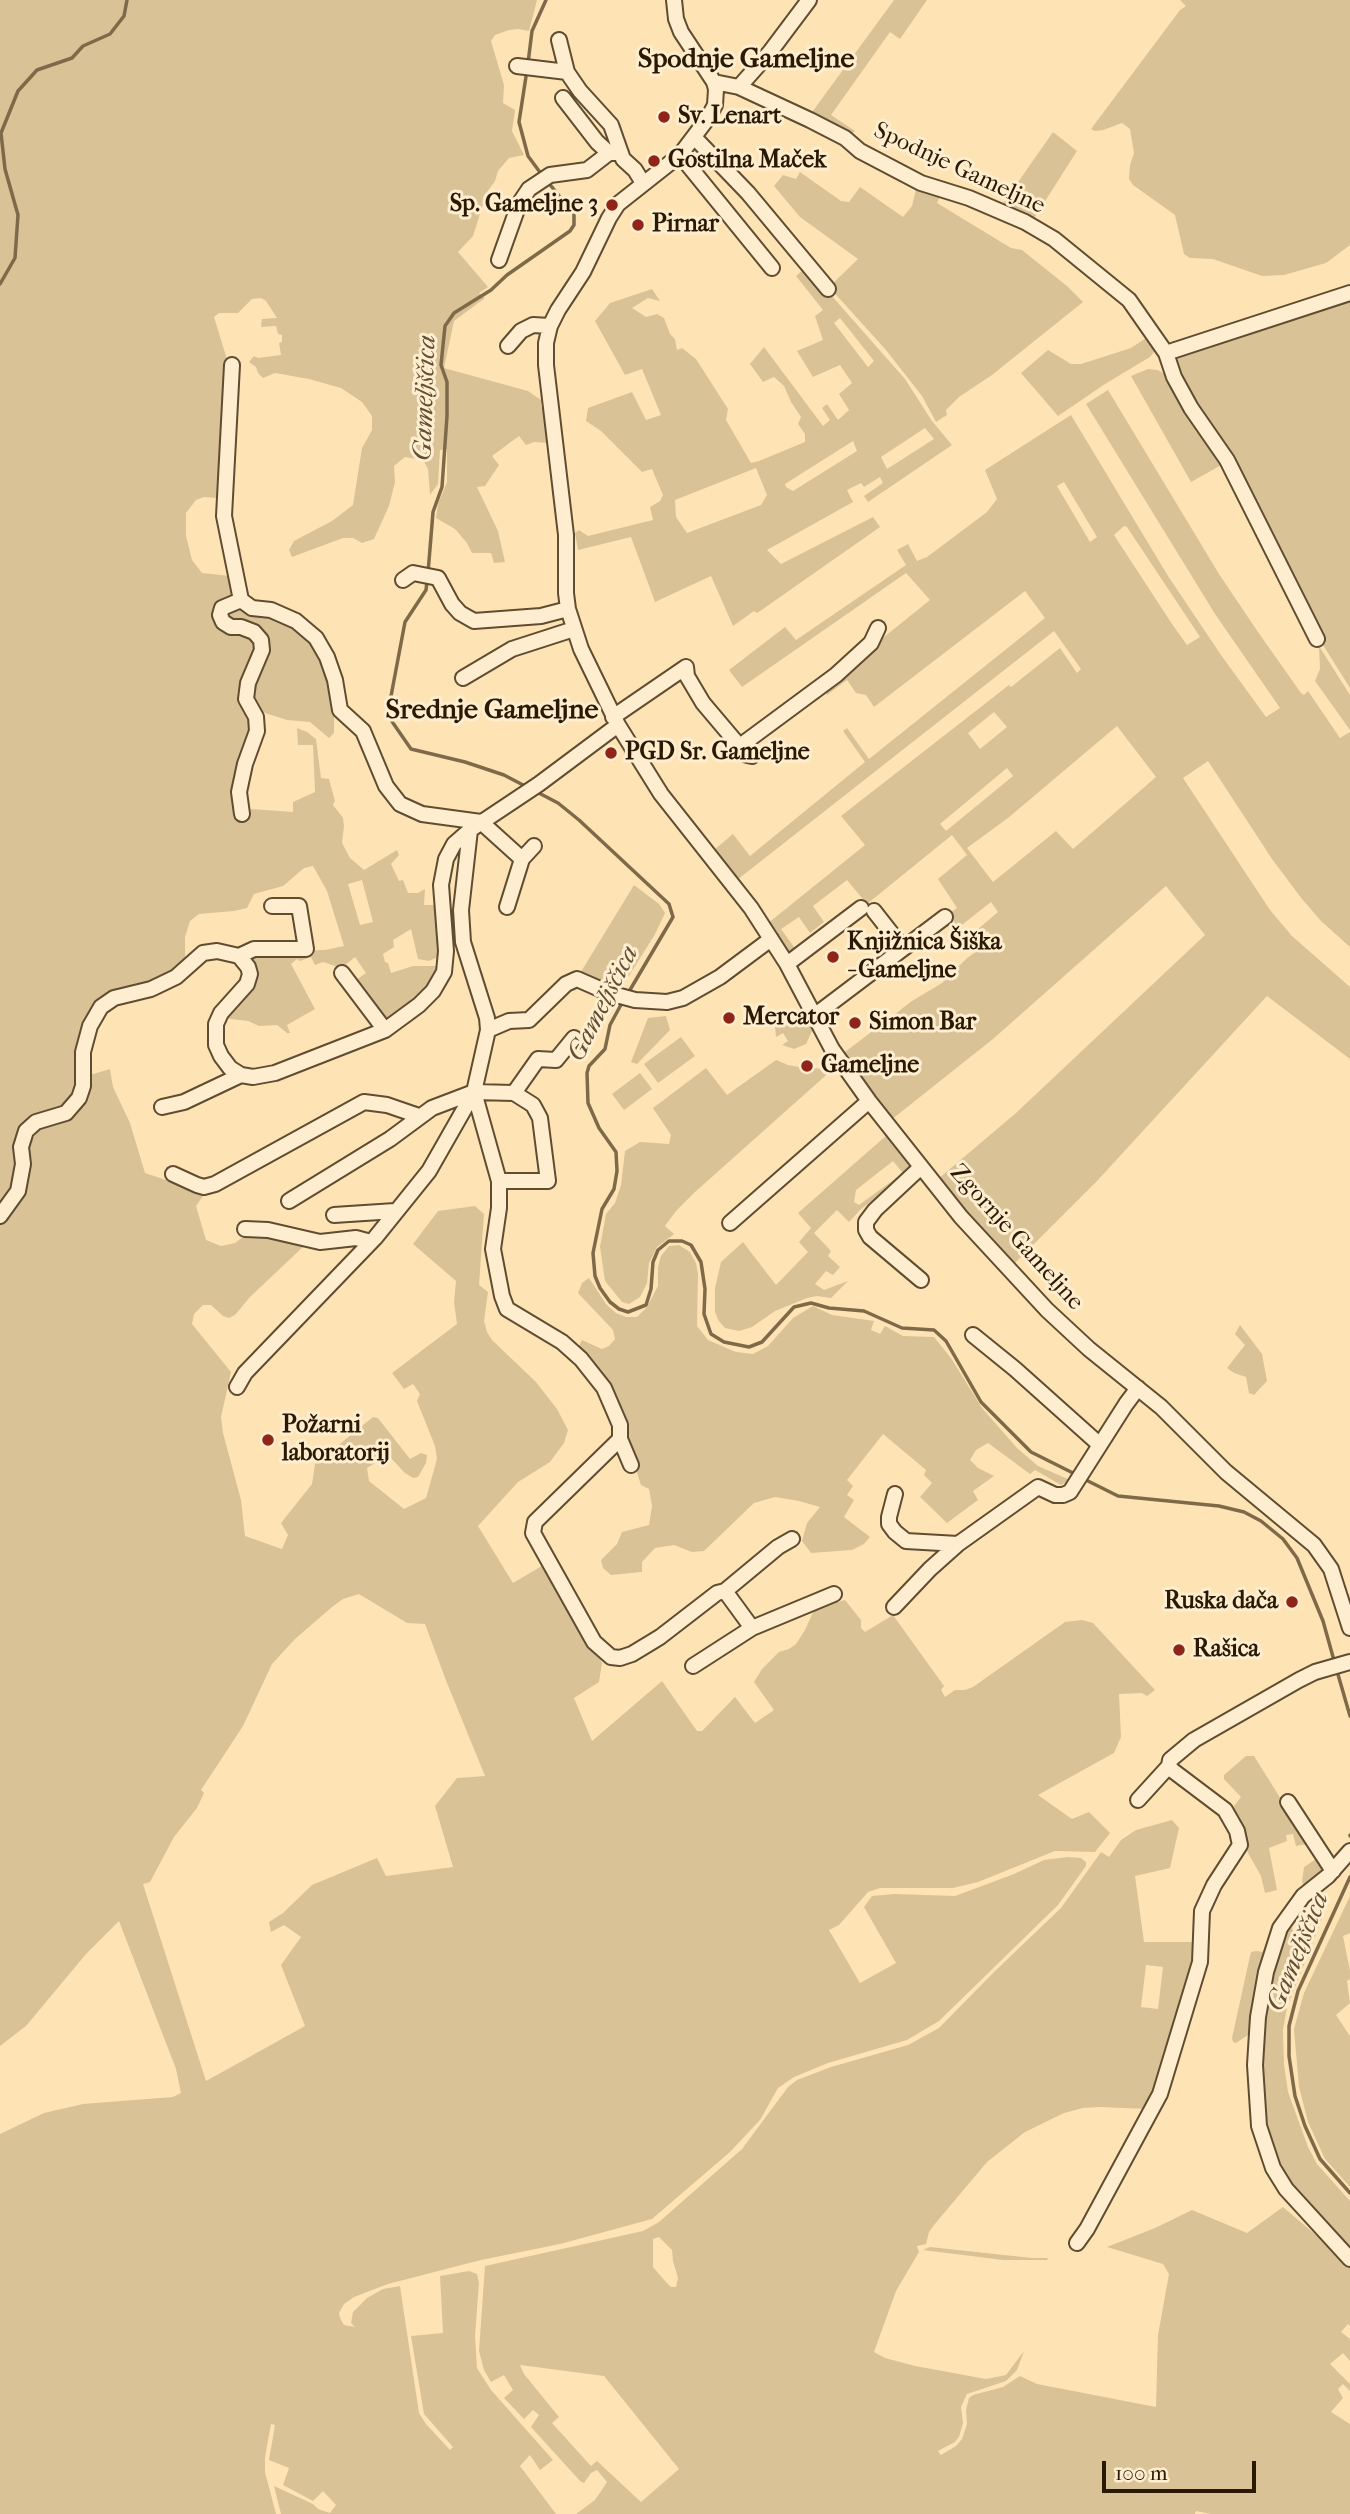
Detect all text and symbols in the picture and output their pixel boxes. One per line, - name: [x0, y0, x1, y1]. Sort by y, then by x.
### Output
- district label: Spodnje Gameljne: [638, 43, 854, 77]
- place label: Sv. Lenart: [678, 103, 781, 131]
- marker: Sv. Lenart: [656, 109, 672, 125]
- street label: Spodnje Gameljne: [869, 117, 1049, 221]
- place label: Gostilna Maček: [668, 147, 826, 175]
- marker: Gostilna Maček: [646, 153, 662, 169]
- place label: Sp. Gameljne 3: [450, 191, 598, 219]
- marker: Sp. Gameljne 3: [604, 197, 620, 213]
- place label: Pirnar: [652, 211, 719, 239]
- marker: Pirnar: [630, 217, 646, 233]
- water label: Gameljščica: [408, 335, 444, 461]
- district label: Srednje Gameljne: [386, 694, 598, 728]
- place label: PGD Sr. Gameljne: [625, 739, 810, 767]
- marker: PGD Sr. Gameljne: [603, 745, 619, 761]
- place label: Knjižnica Šiška - Gameljne: [847, 929, 1001, 985]
- water label: Gameljščica: [562, 941, 646, 1067]
- marker: Knjižnica Šiška - Gameljne: [825, 949, 841, 965]
- place label: Mercator: [743, 1004, 839, 1032]
- place label: Simon Bar: [869, 1009, 976, 1037]
- marker: Mercator: [721, 1010, 737, 1026]
- marker: Simon Bar: [847, 1015, 863, 1031]
- place label: Gameljne: [821, 1052, 919, 1080]
- marker: Gameljne: [799, 1058, 815, 1074]
- street label: Zgornje Gameljne: [943, 1159, 1089, 1317]
- place label: Požarni laboratorij: [282, 1412, 390, 1468]
- marker: Požarni laboratorij: [260, 1432, 276, 1448]
- place label: Ruska dača: [1164, 1588, 1278, 1616]
- marker: Ruska dača: [1284, 1594, 1300, 1610]
- place label: Rašica: [1193, 1636, 1259, 1664]
- marker: Rašica: [1171, 1642, 1187, 1658]
- water label: Gameljščica: [1261, 1888, 1337, 2016]
- scale bar: [1105, 2448, 1259, 2492]
- text: 100 m: [1115, 2461, 1168, 2485]

